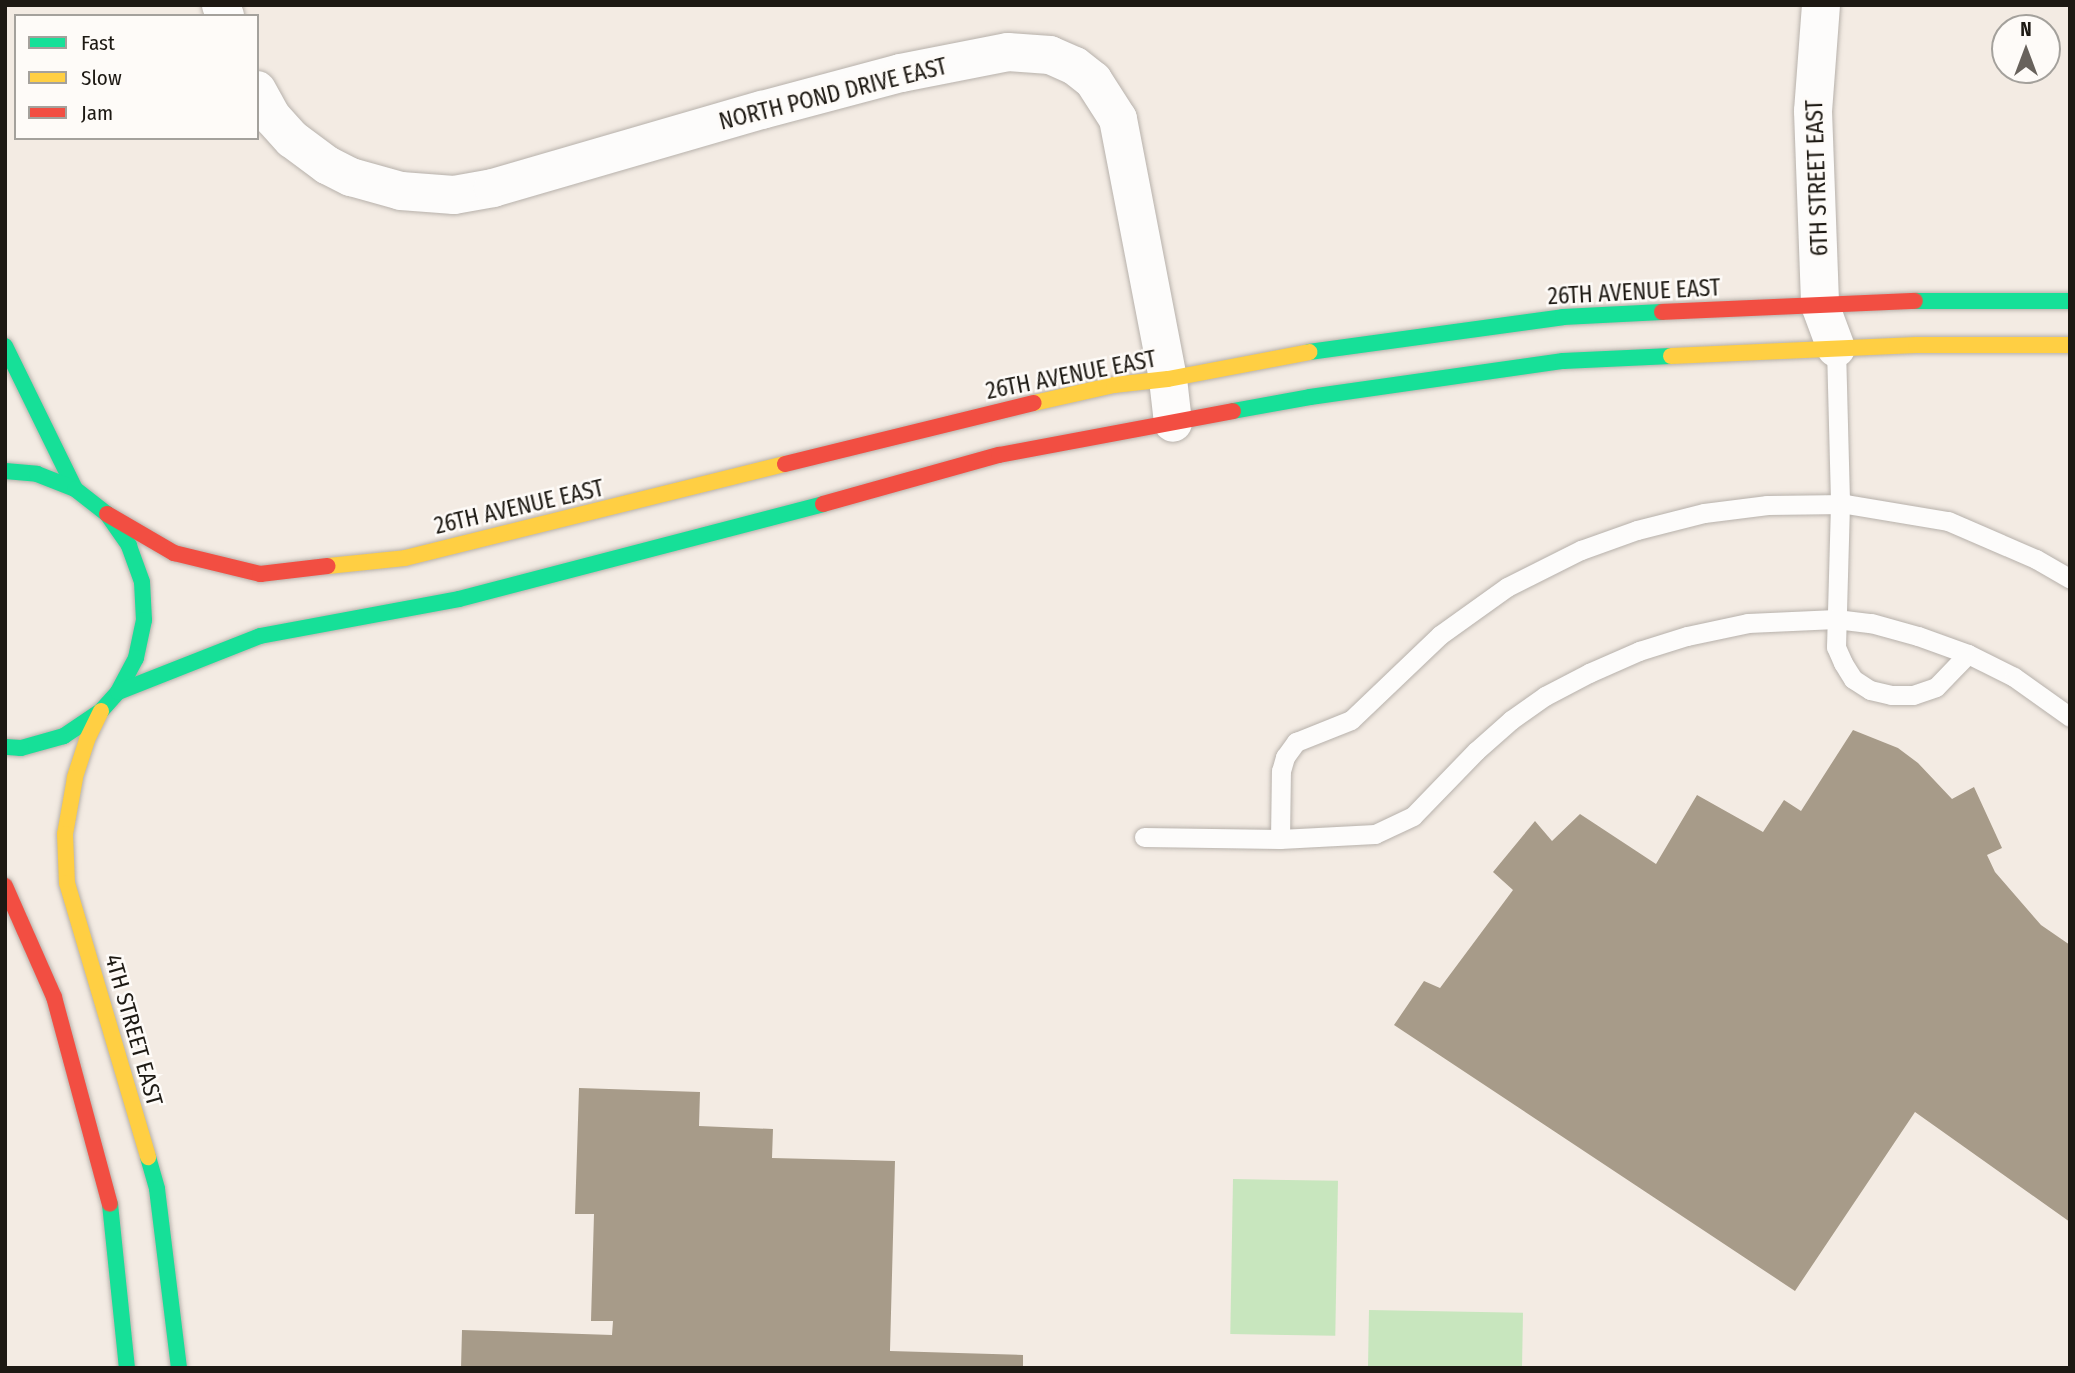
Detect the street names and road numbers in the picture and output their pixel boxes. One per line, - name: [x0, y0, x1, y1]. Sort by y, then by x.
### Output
- street label: NORTH POND DRIVE EAST: [716, 52, 950, 136]
- street label: 6TH STREET EAST: [1800, 99, 1834, 257]
- street label: 26TH AVENUE EAST: [1547, 274, 1721, 310]
- street label: 26TH AVENUE EAST: [984, 345, 1158, 405]
- street label: 26TH AVENUE EAST: [432, 474, 606, 540]
- street label: 4TH STREET EAST: [99, 951, 169, 1109]

